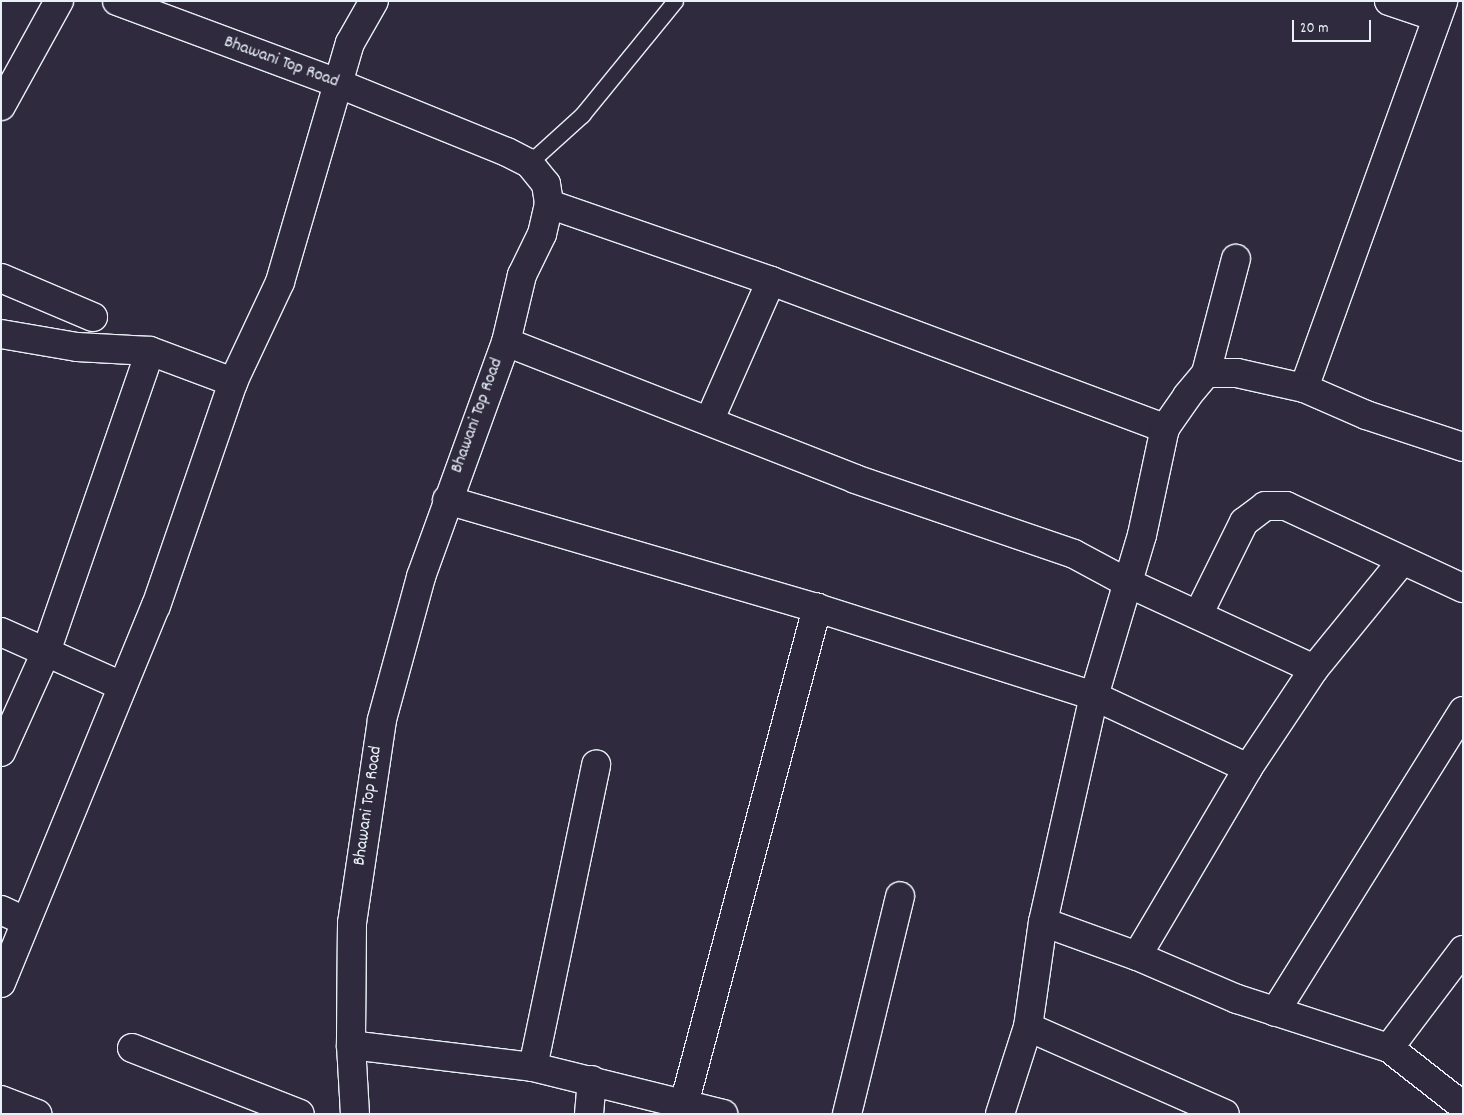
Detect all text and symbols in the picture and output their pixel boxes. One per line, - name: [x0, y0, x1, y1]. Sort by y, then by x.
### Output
- scale bar: [1294, 10, 1373, 42]
- text: 20 m: [1300, 18, 1328, 40]
- street label: Bhawani Top Road: [221, 32, 341, 94]
- street label: Bhawani Top Road: [447, 356, 509, 476]
- street label: Bhawani Top Road: [350, 745, 388, 867]

